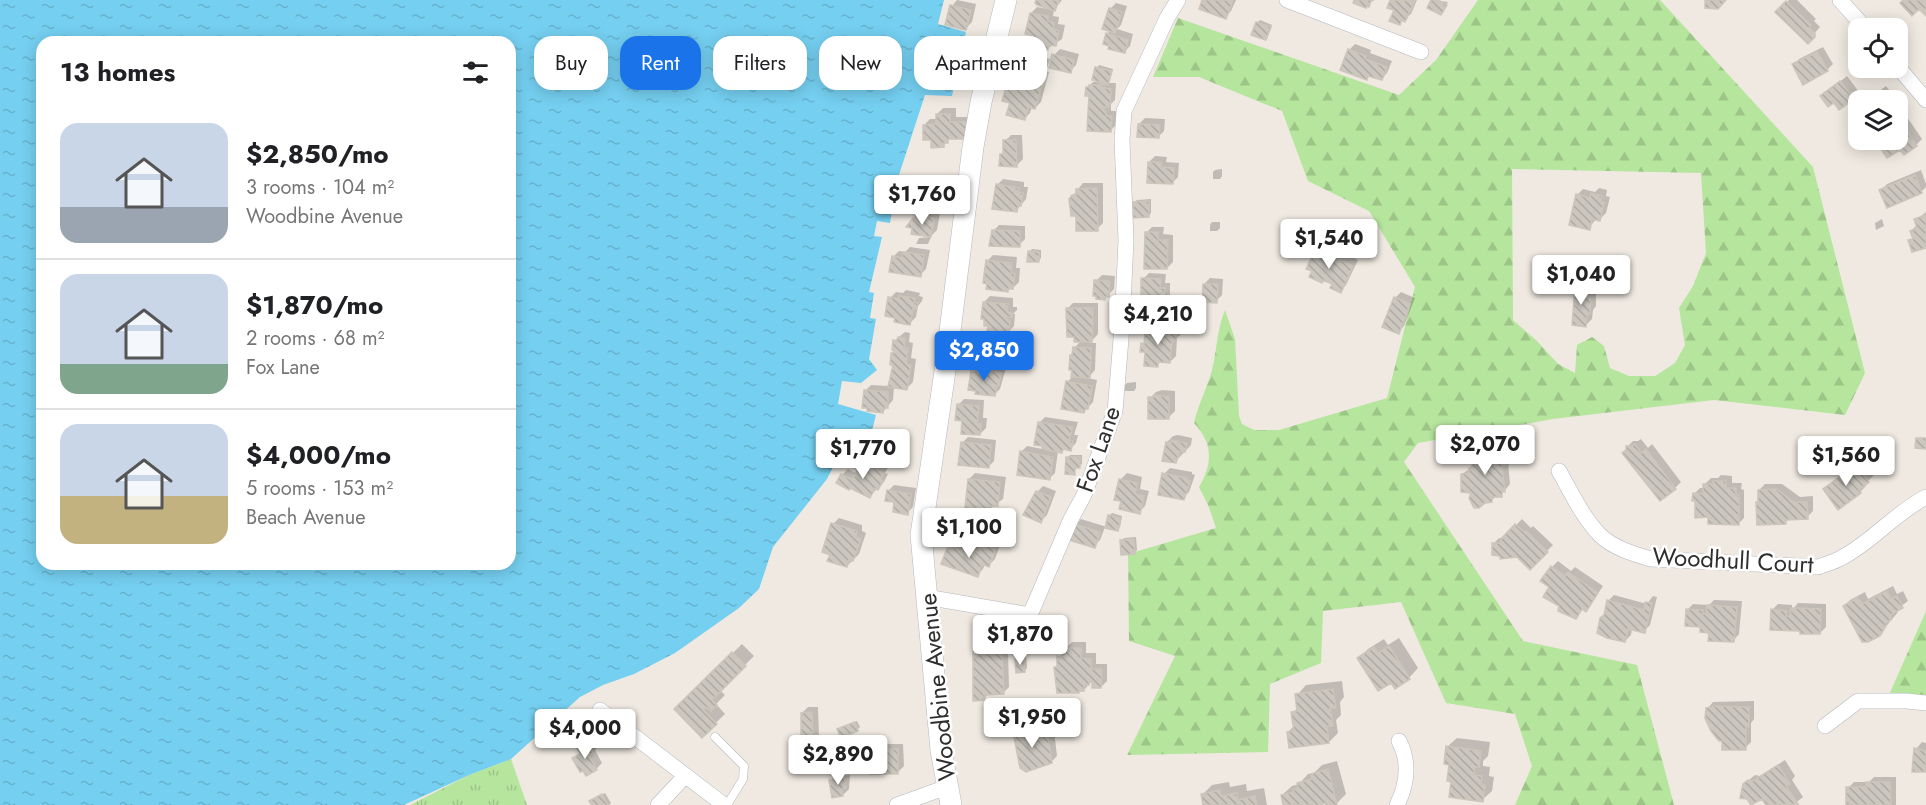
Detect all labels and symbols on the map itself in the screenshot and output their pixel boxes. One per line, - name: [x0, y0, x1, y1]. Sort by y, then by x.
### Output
- pin: $1,760: [873, 175, 971, 226]
- pin: $1,540: [1280, 219, 1378, 270]
- pin: $1,040: [1532, 255, 1630, 306]
- pin: $4,210: [1109, 295, 1207, 346]
- pin: $2,850: [935, 331, 1033, 382]
- street label: Fox Lane: [1067, 401, 1129, 497]
- pin: $2,070: [1436, 425, 1534, 476]
- pin: $1,770: [814, 429, 912, 480]
- pin: $1,560: [1797, 436, 1895, 487]
- pin: $1,100: [920, 508, 1018, 559]
- street label: Woodhull Court: [1652, 538, 1815, 582]
- street label: Woodbine Avenue: [910, 591, 964, 783]
- pin: $1,870: [971, 615, 1069, 666]
- pin: $1,950: [983, 698, 1081, 749]
- pin: $4,000: [536, 709, 634, 760]
- pin: $2,890: [789, 735, 887, 786]

